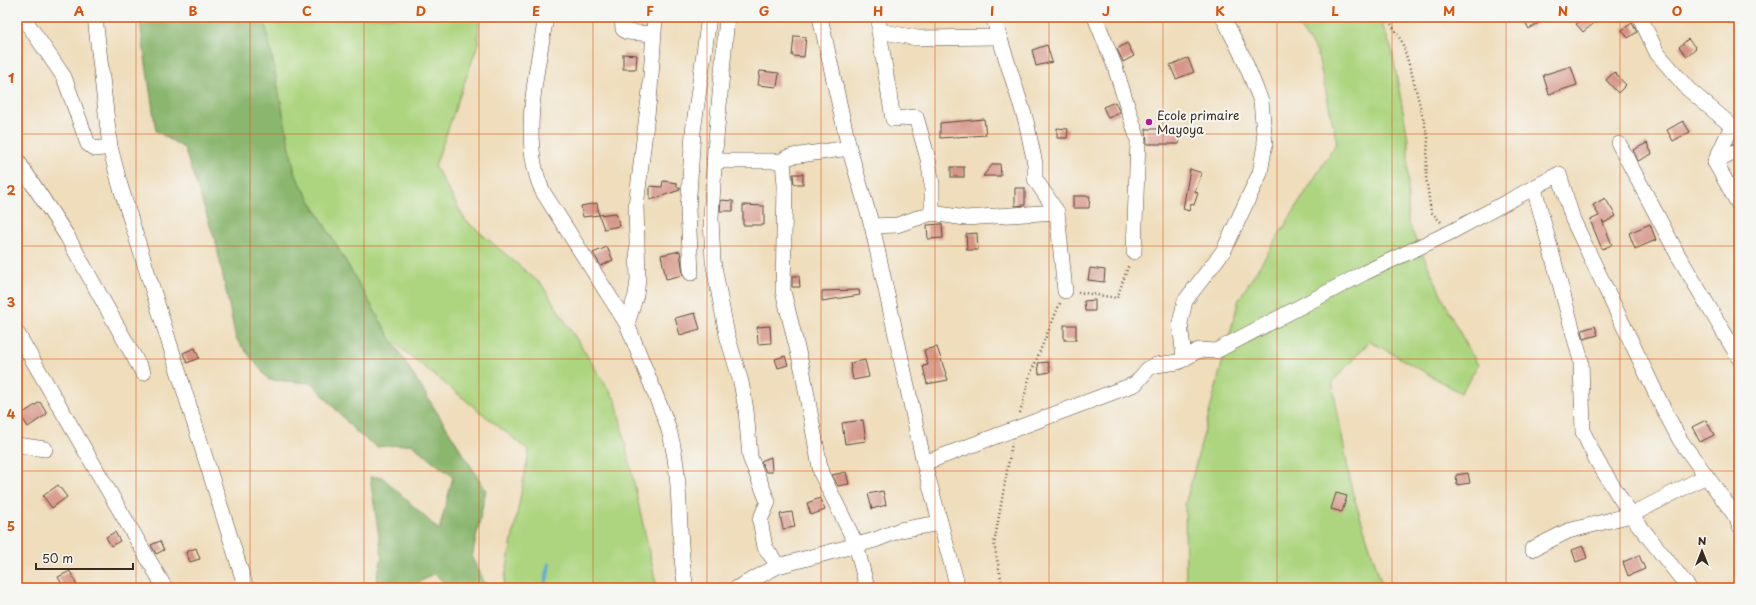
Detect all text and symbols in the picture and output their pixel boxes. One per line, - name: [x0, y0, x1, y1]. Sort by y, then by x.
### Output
- text: A: [74, 1, 84, 20]
- text: B: [189, 1, 198, 20]
- text: C: [302, 1, 312, 20]
- text: D: [416, 1, 426, 20]
- text: E: [532, 1, 540, 20]
- text: F: [646, 1, 654, 20]
- text: G: [759, 1, 769, 20]
- text: H: [873, 1, 883, 20]
- text: I: [990, 1, 994, 20]
- text: J: [1102, 1, 1110, 20]
- text: K: [1215, 1, 1225, 20]
- text: L: [1331, 1, 1339, 20]
- text: M: [1443, 1, 1455, 20]
- text: N: [1558, 1, 1568, 20]
- text: O: [1672, 1, 1682, 20]
- text: 1: [8, 68, 14, 87]
- place label: Ecole primaire Mayoya: [1157, 106, 1239, 138]
- marker: Ecole primaire Mayoya: [1144, 117, 1154, 127]
- text: 2: [6, 180, 16, 199]
- text: 3: [7, 292, 16, 311]
- text: 4: [7, 404, 16, 423]
- text: 5: [7, 516, 15, 535]
- north arrow: [1682, 531, 1722, 571]
- text: N: [1698, 532, 1707, 549]
- scale bar: [36, 545, 133, 571]
- text: 50 m: [42, 549, 73, 567]

